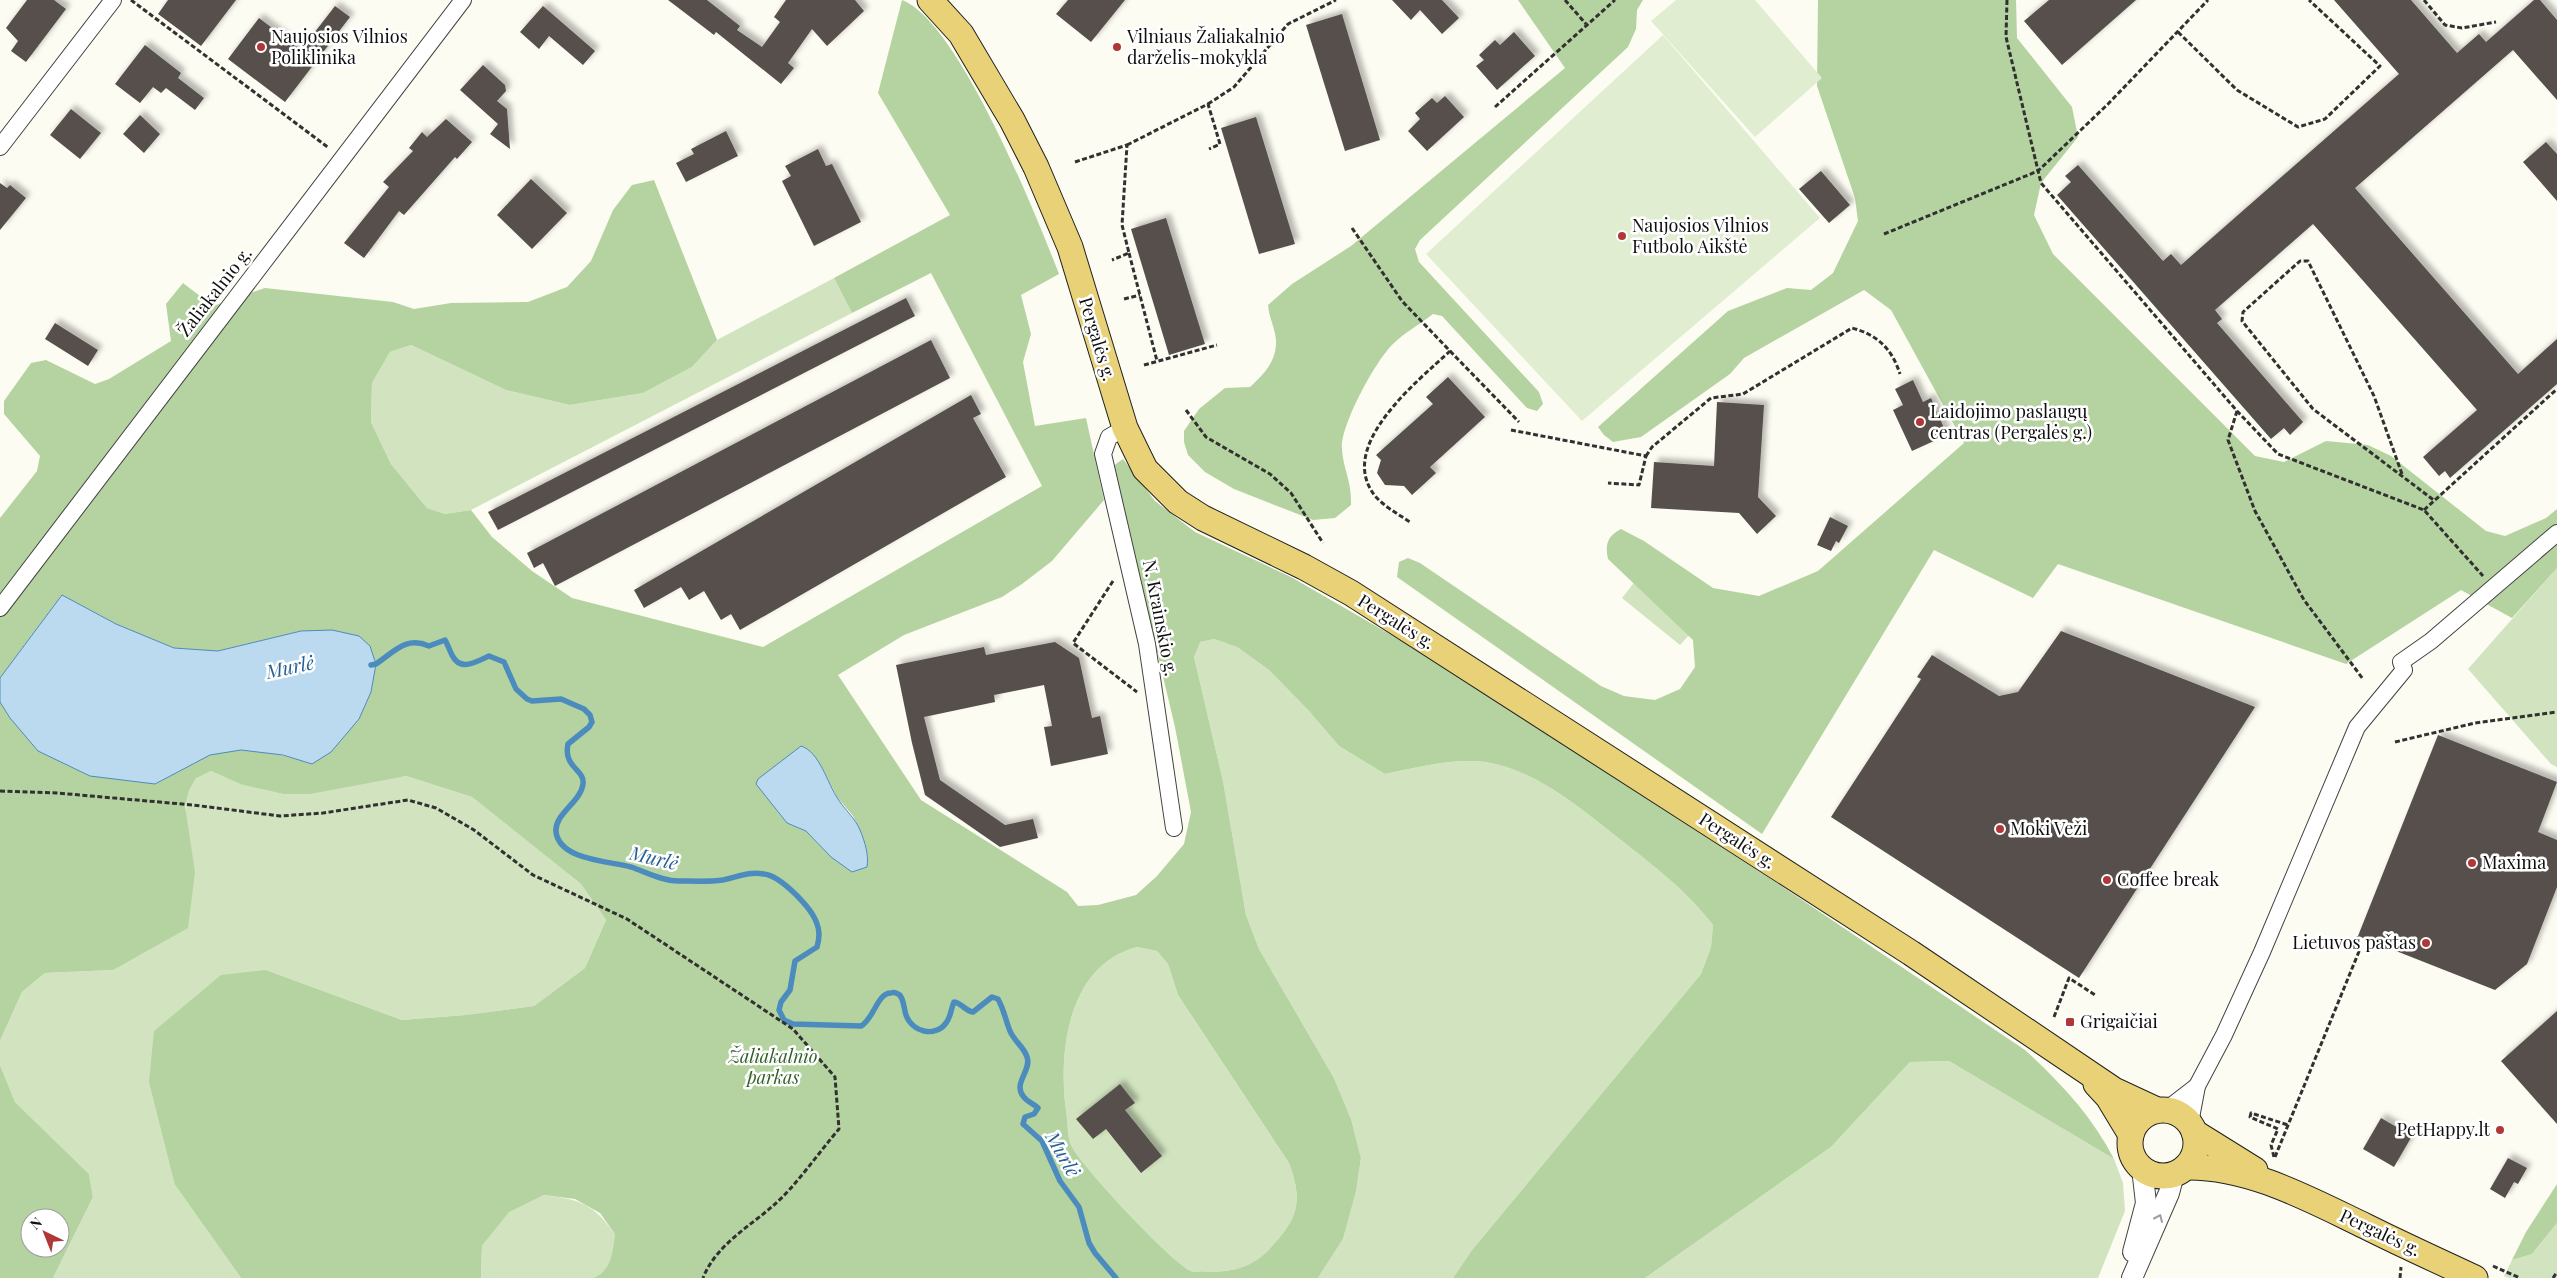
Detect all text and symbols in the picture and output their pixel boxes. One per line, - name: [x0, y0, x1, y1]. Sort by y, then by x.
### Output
- place label: Naujosios Vilnios Poliklinika: [271, 24, 408, 69]
- place label: Vilniaus Žaliakalnio darželis-mokykla: [1126, 24, 1285, 69]
- marker: Naujosios Vilnios Poliklinika: [255, 41, 267, 53]
- marker: Vilniaus Žaliakalnio darželis-mokykla: [1111, 41, 1123, 53]
- place label: Naujosios Vilnios Futbolo Aikštė: [1632, 213, 1769, 258]
- marker: Naujosios Vilnios Futbolo Aikštė: [1616, 230, 1628, 242]
- street label: Žaliakalnio g.: [172, 242, 257, 341]
- street label: Pergalės g.: [1074, 294, 1122, 384]
- place label: Laidojimo paslaugų centras (Pergalės g.): [1930, 399, 2092, 444]
- marker: Laidojimo paslaugų centras (Pergalės g.): [1914, 416, 1926, 428]
- street label: N. Krainskio g.: [1138, 558, 1184, 678]
- street label: Pergalės g.: [1354, 588, 1440, 654]
- water label: Murlė: [262, 648, 316, 684]
- street label: Pergalės g.: [1695, 807, 1780, 874]
- place label: Moki Veži: [2010, 816, 2087, 840]
- marker: Moki Veži: [1994, 823, 2006, 835]
- water label: Murlė: [627, 839, 681, 875]
- place label: Maxima: [2482, 850, 2546, 874]
- marker: Maxima: [2466, 857, 2478, 869]
- place label: Coffee break: [2117, 867, 2219, 891]
- marker: Coffee break: [2101, 874, 2113, 886]
- place label: Lietuvos paštas: [2292, 930, 2416, 954]
- marker: Lietuvos paštas: [2420, 937, 2432, 949]
- place label: Grigaičiai: [2080, 1009, 2158, 1033]
- marker: Grigaičiai: [2064, 1016, 2076, 1028]
- park label: Žaliakalnio parkas: [727, 1044, 818, 1089]
- place label: PetHappy.lt: [2397, 1117, 2491, 1141]
- marker: PetHappy.lt: [2494, 1124, 2506, 1136]
- water label: Murlė: [1040, 1125, 1087, 1181]
- street label: Pergalės g.: [2336, 1203, 2425, 1261]
- north arrow: [20, 1208, 70, 1258]
- text: N: [26, 1213, 46, 1234]
- one-way arrow: [2152, 1214, 2163, 1223]

